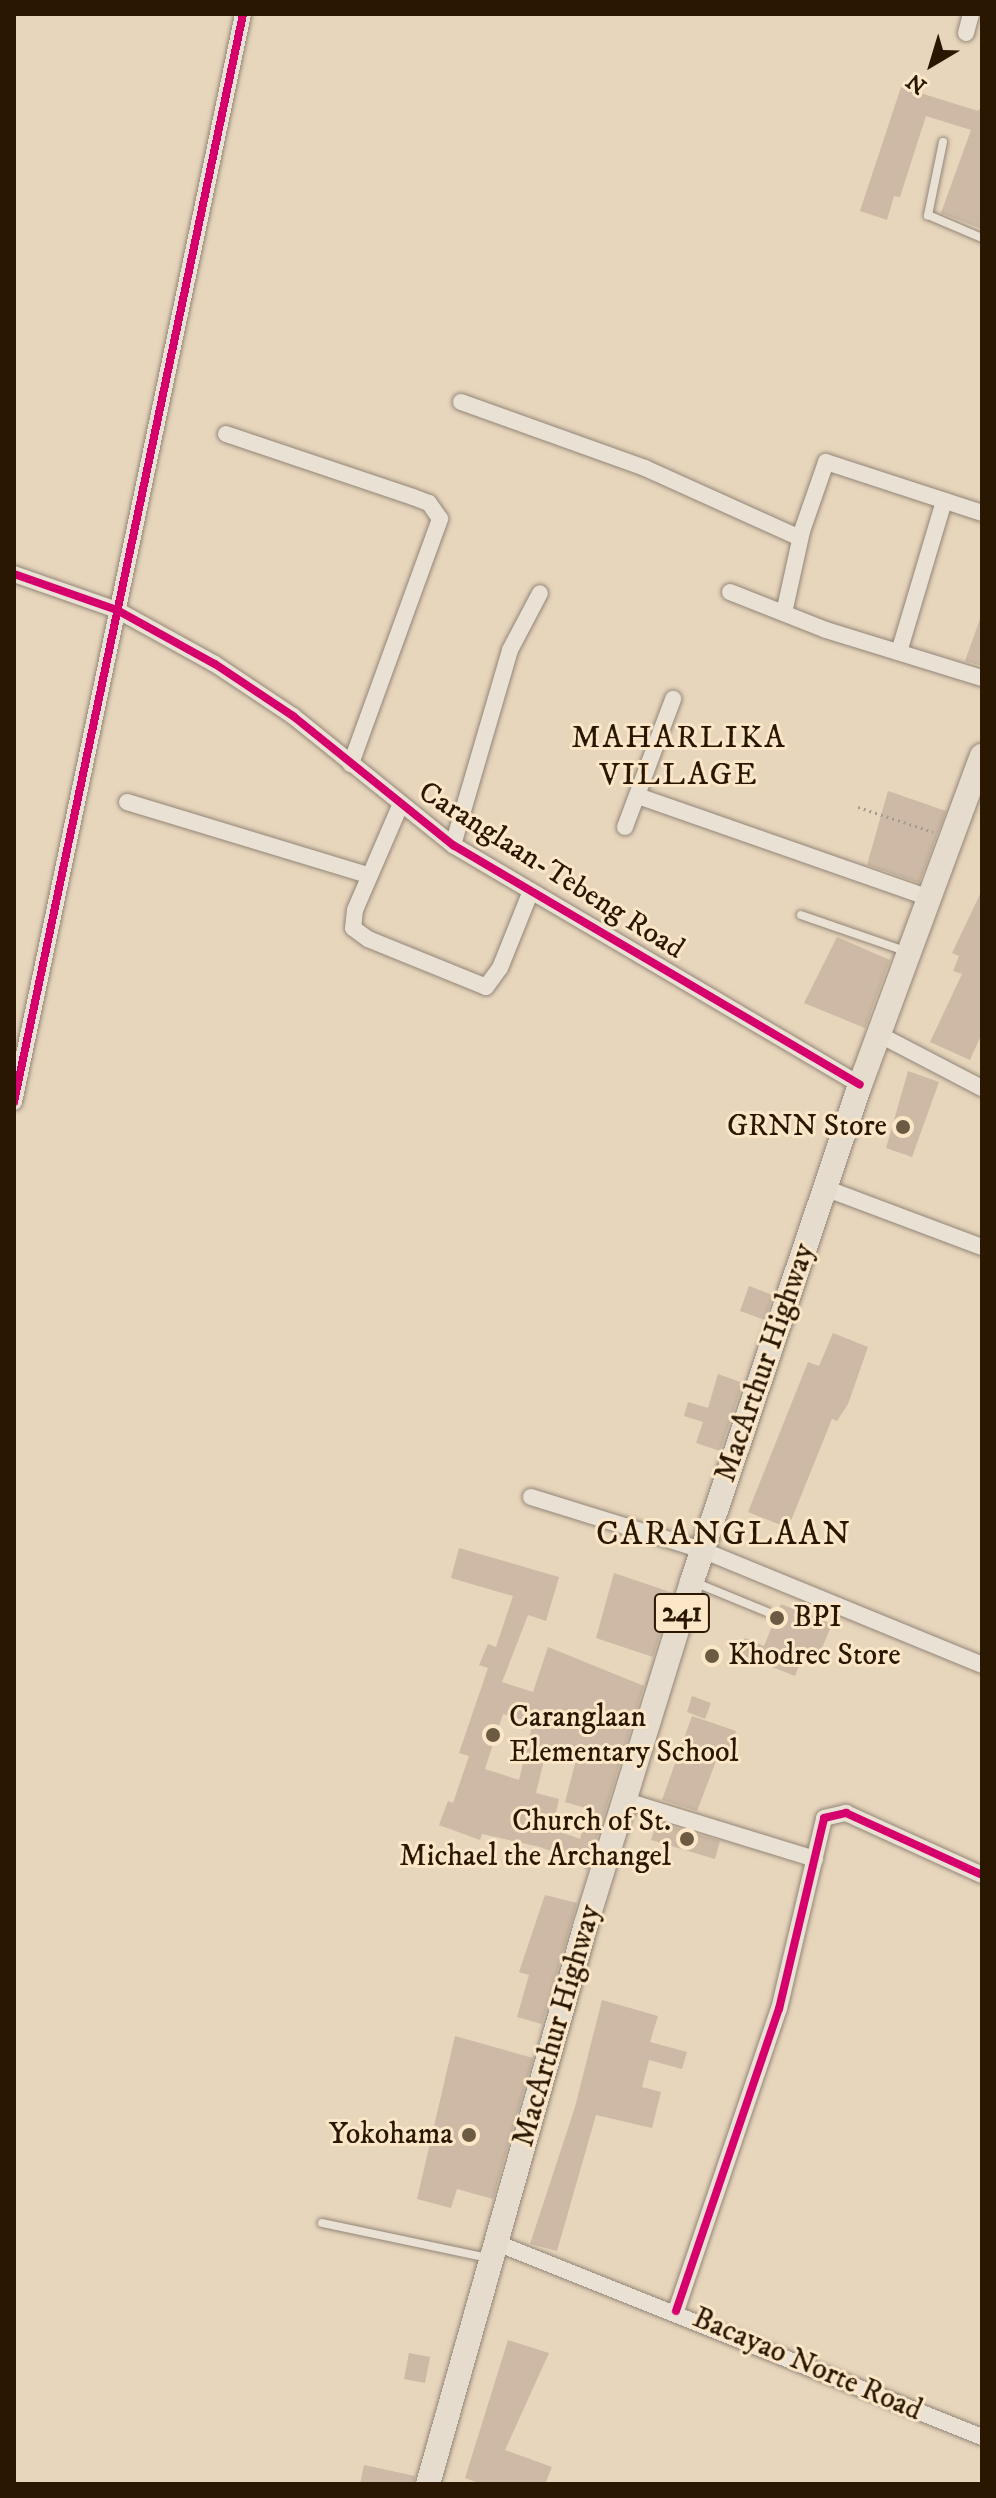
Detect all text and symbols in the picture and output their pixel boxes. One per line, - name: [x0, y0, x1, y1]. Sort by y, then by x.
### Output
- north arrow: [892, 24, 972, 104]
- text: N: [901, 67, 932, 100]
- district label: MAHARLIKA VILLAGE: [571, 720, 787, 795]
- street label: Caranglaan-Tebeng Road: [411, 774, 691, 968]
- place label: GRNN Store: [727, 1109, 887, 1145]
- marker: GRNN Store: [894, 1118, 912, 1136]
- street label: MacArthur Highway: [708, 1239, 824, 1487]
- district label: CARANGLAAN: [596, 1515, 852, 1555]
- road number: 241: [652, 1589, 712, 1637]
- place label: BPI: [793, 1600, 842, 1636]
- marker: BPI: [768, 1609, 786, 1627]
- place label: Khodrec Store: [728, 1638, 901, 1674]
- marker: Khodrec Store: [703, 1647, 721, 1665]
- place label: Caranglaan Elementary School: [509, 1700, 738, 1770]
- marker: Caranglaan Elementary School: [484, 1726, 502, 1744]
- place label: Church of St. Michael the Archangel: [399, 1804, 671, 1874]
- marker: Church of St. Michael the Archangel: [678, 1830, 696, 1848]
- street label: MacArthur Highway: [506, 1901, 610, 2151]
- place label: Yokohama: [329, 2117, 453, 2153]
- marker: Yokohama: [460, 2126, 478, 2144]
- street label: Bacayao Norte Road: [687, 2300, 927, 2430]

